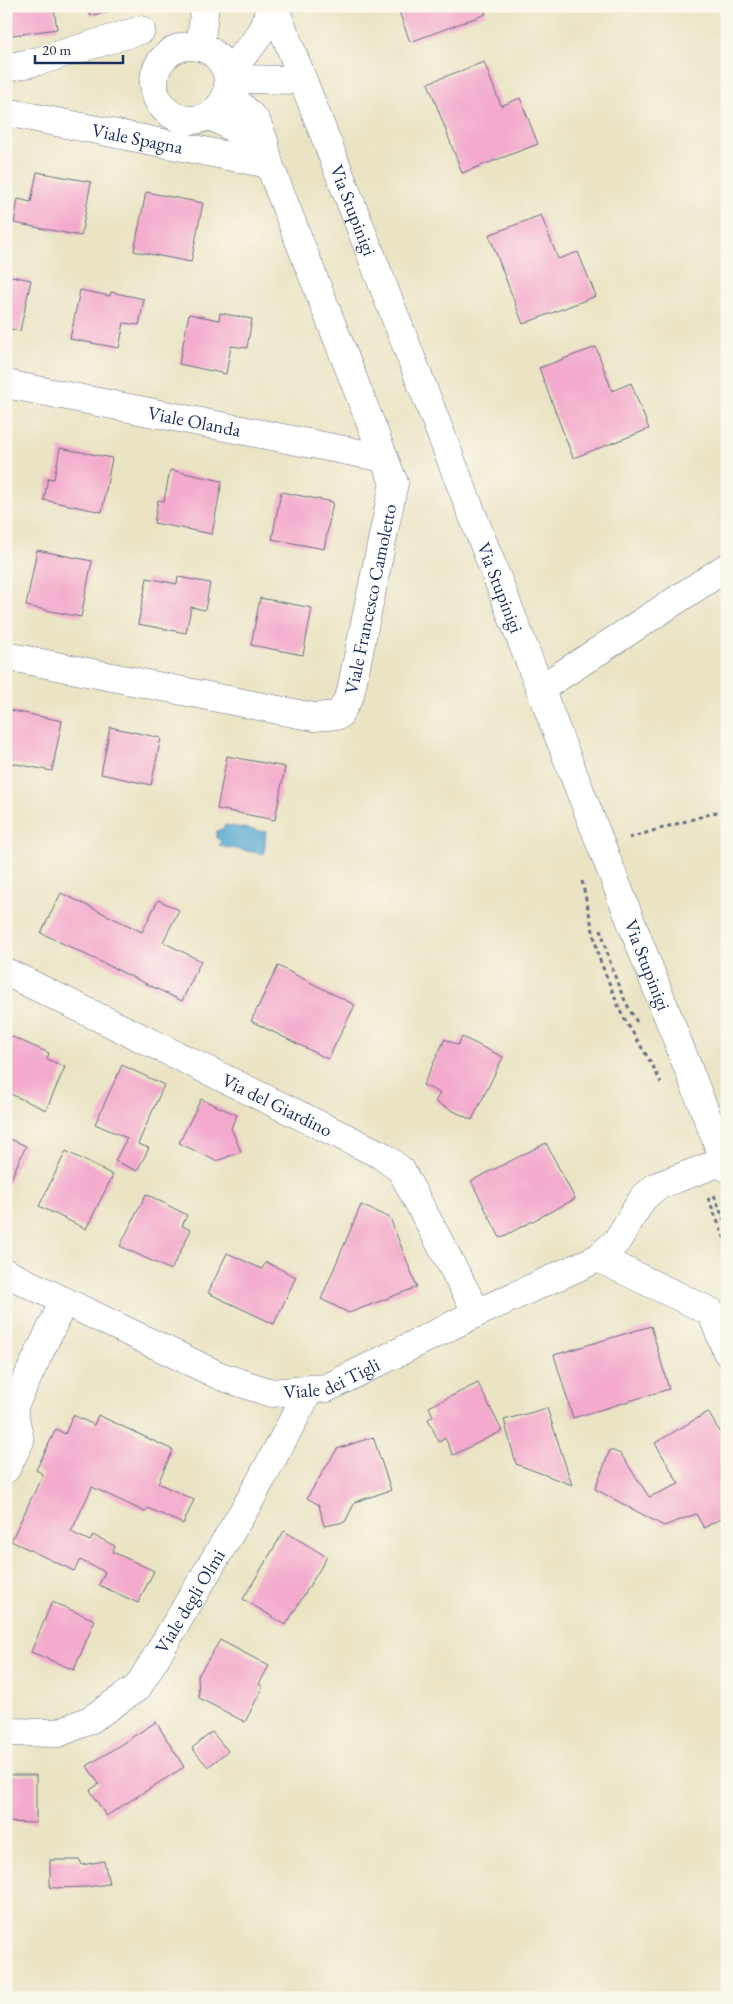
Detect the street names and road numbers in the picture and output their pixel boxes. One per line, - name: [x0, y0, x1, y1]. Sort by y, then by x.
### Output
- street label: Viale Spagna: [90, 117, 185, 160]
- street label: Via Stupinigi: [324, 161, 382, 260]
- street label: Viale Olanda: [146, 400, 243, 443]
- street label: Viale Francesco Camoletto: [338, 502, 402, 697]
- street label: Via Stupinigi: [471, 539, 529, 637]
- street label: Via Stupinigi: [618, 916, 676, 1014]
- street label: Via del Giardino: [218, 1067, 337, 1142]
- street label: Viale dei Tigli: [282, 1352, 384, 1405]
- street label: Viale degli Olmi: [149, 1544, 231, 1658]

